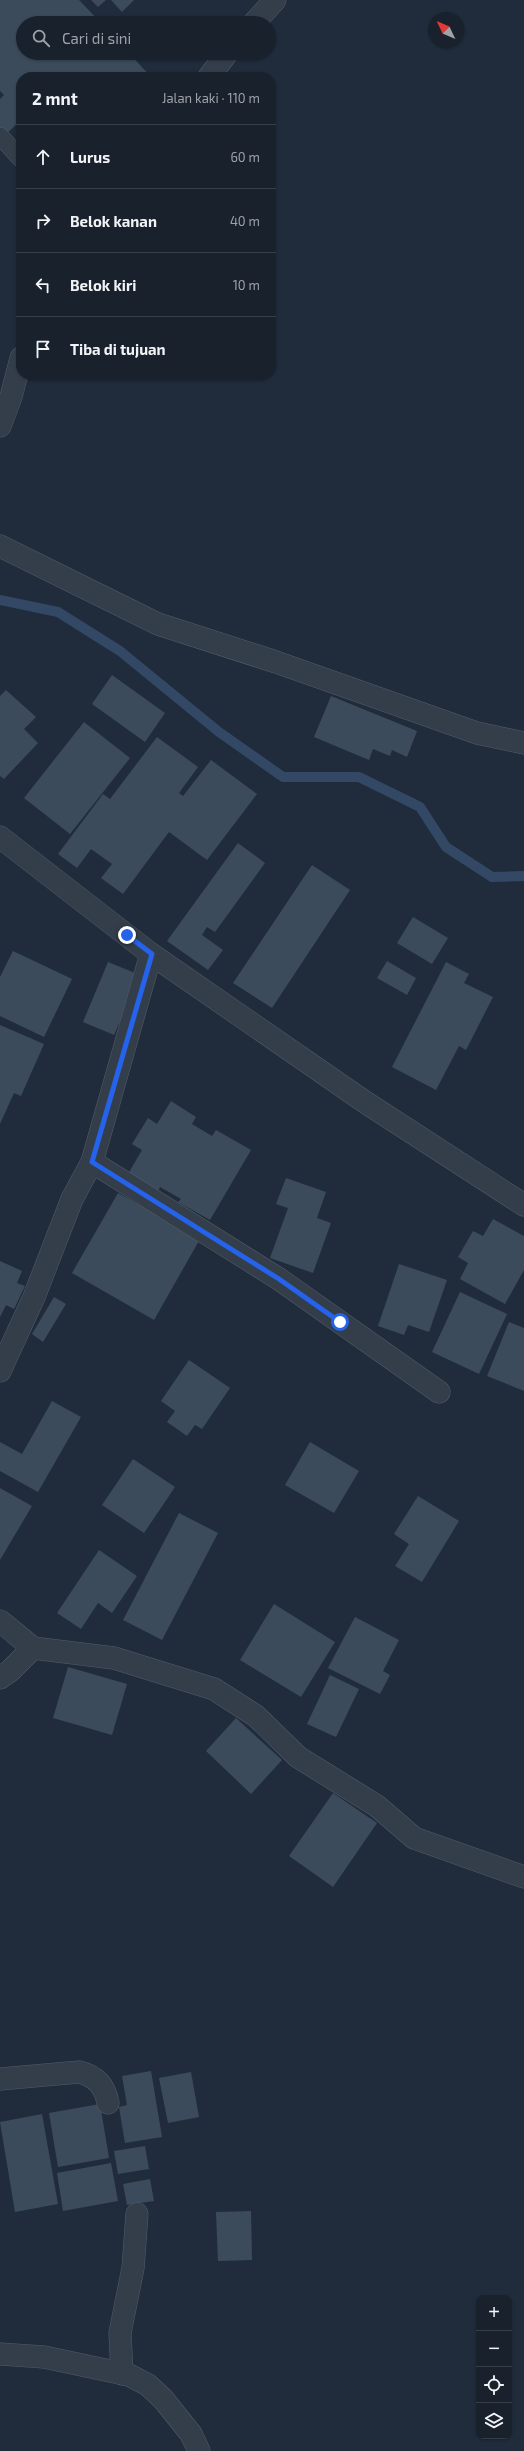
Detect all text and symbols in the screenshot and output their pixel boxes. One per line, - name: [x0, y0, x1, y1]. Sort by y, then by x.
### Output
- north arrow: [428, 12, 464, 48]
- search box: [16, 16, 276, 60]
- icon: search: [30, 27, 52, 49]
- text: Cari di sini: [62, 29, 131, 47]
- text: 2 mnt: [32, 88, 78, 108]
- text: Jalan kaki · 110 m: [162, 90, 260, 106]
- icon: ahead: [32, 146, 54, 168]
- text: Lurus: [70, 148, 110, 166]
- text: 60 m: [230, 149, 260, 165]
- icon: right: [32, 210, 54, 232]
- text: Belok kanan: [70, 212, 157, 230]
- text: 40 m: [230, 213, 260, 229]
- icon: left: [32, 274, 54, 296]
- text: Belok kiri: [70, 276, 136, 294]
- text: 10 m: [233, 277, 260, 293]
- icon: arrive: [32, 338, 54, 360]
- text: Tiba di tujuan: [70, 340, 166, 358]
- route end: [118, 926, 136, 944]
- route start: [331, 1313, 349, 1331]
- map controls: [476, 2295, 512, 2439]
- button: +: [476, 2295, 512, 2331]
- button: −: [476, 2331, 512, 2367]
- button: locate: [476, 2367, 512, 2403]
- button: layers: [476, 2403, 512, 2439]

